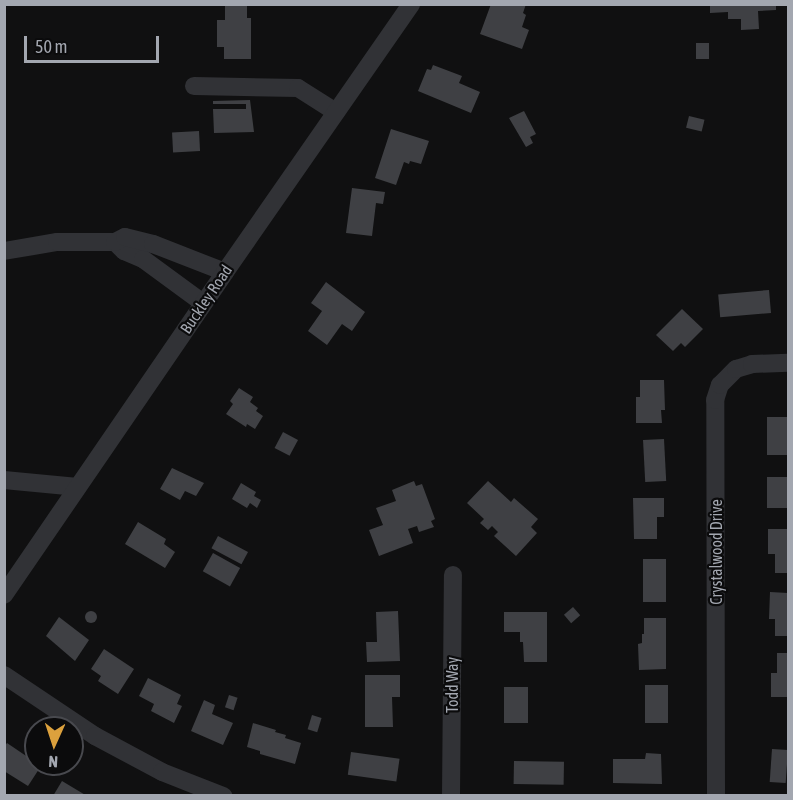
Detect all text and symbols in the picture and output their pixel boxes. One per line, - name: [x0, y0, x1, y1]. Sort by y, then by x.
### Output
- scale bar: [27, 24, 162, 62]
- text: 50 m: [35, 36, 67, 57]
- street label: Buckley Road: [176, 261, 236, 337]
- street label: Crystalwood Drive: [706, 499, 726, 605]
- street label: Todd Way: [442, 657, 462, 713]
- north arrow: [24, 716, 84, 776]
- text: N: [48, 753, 58, 771]

